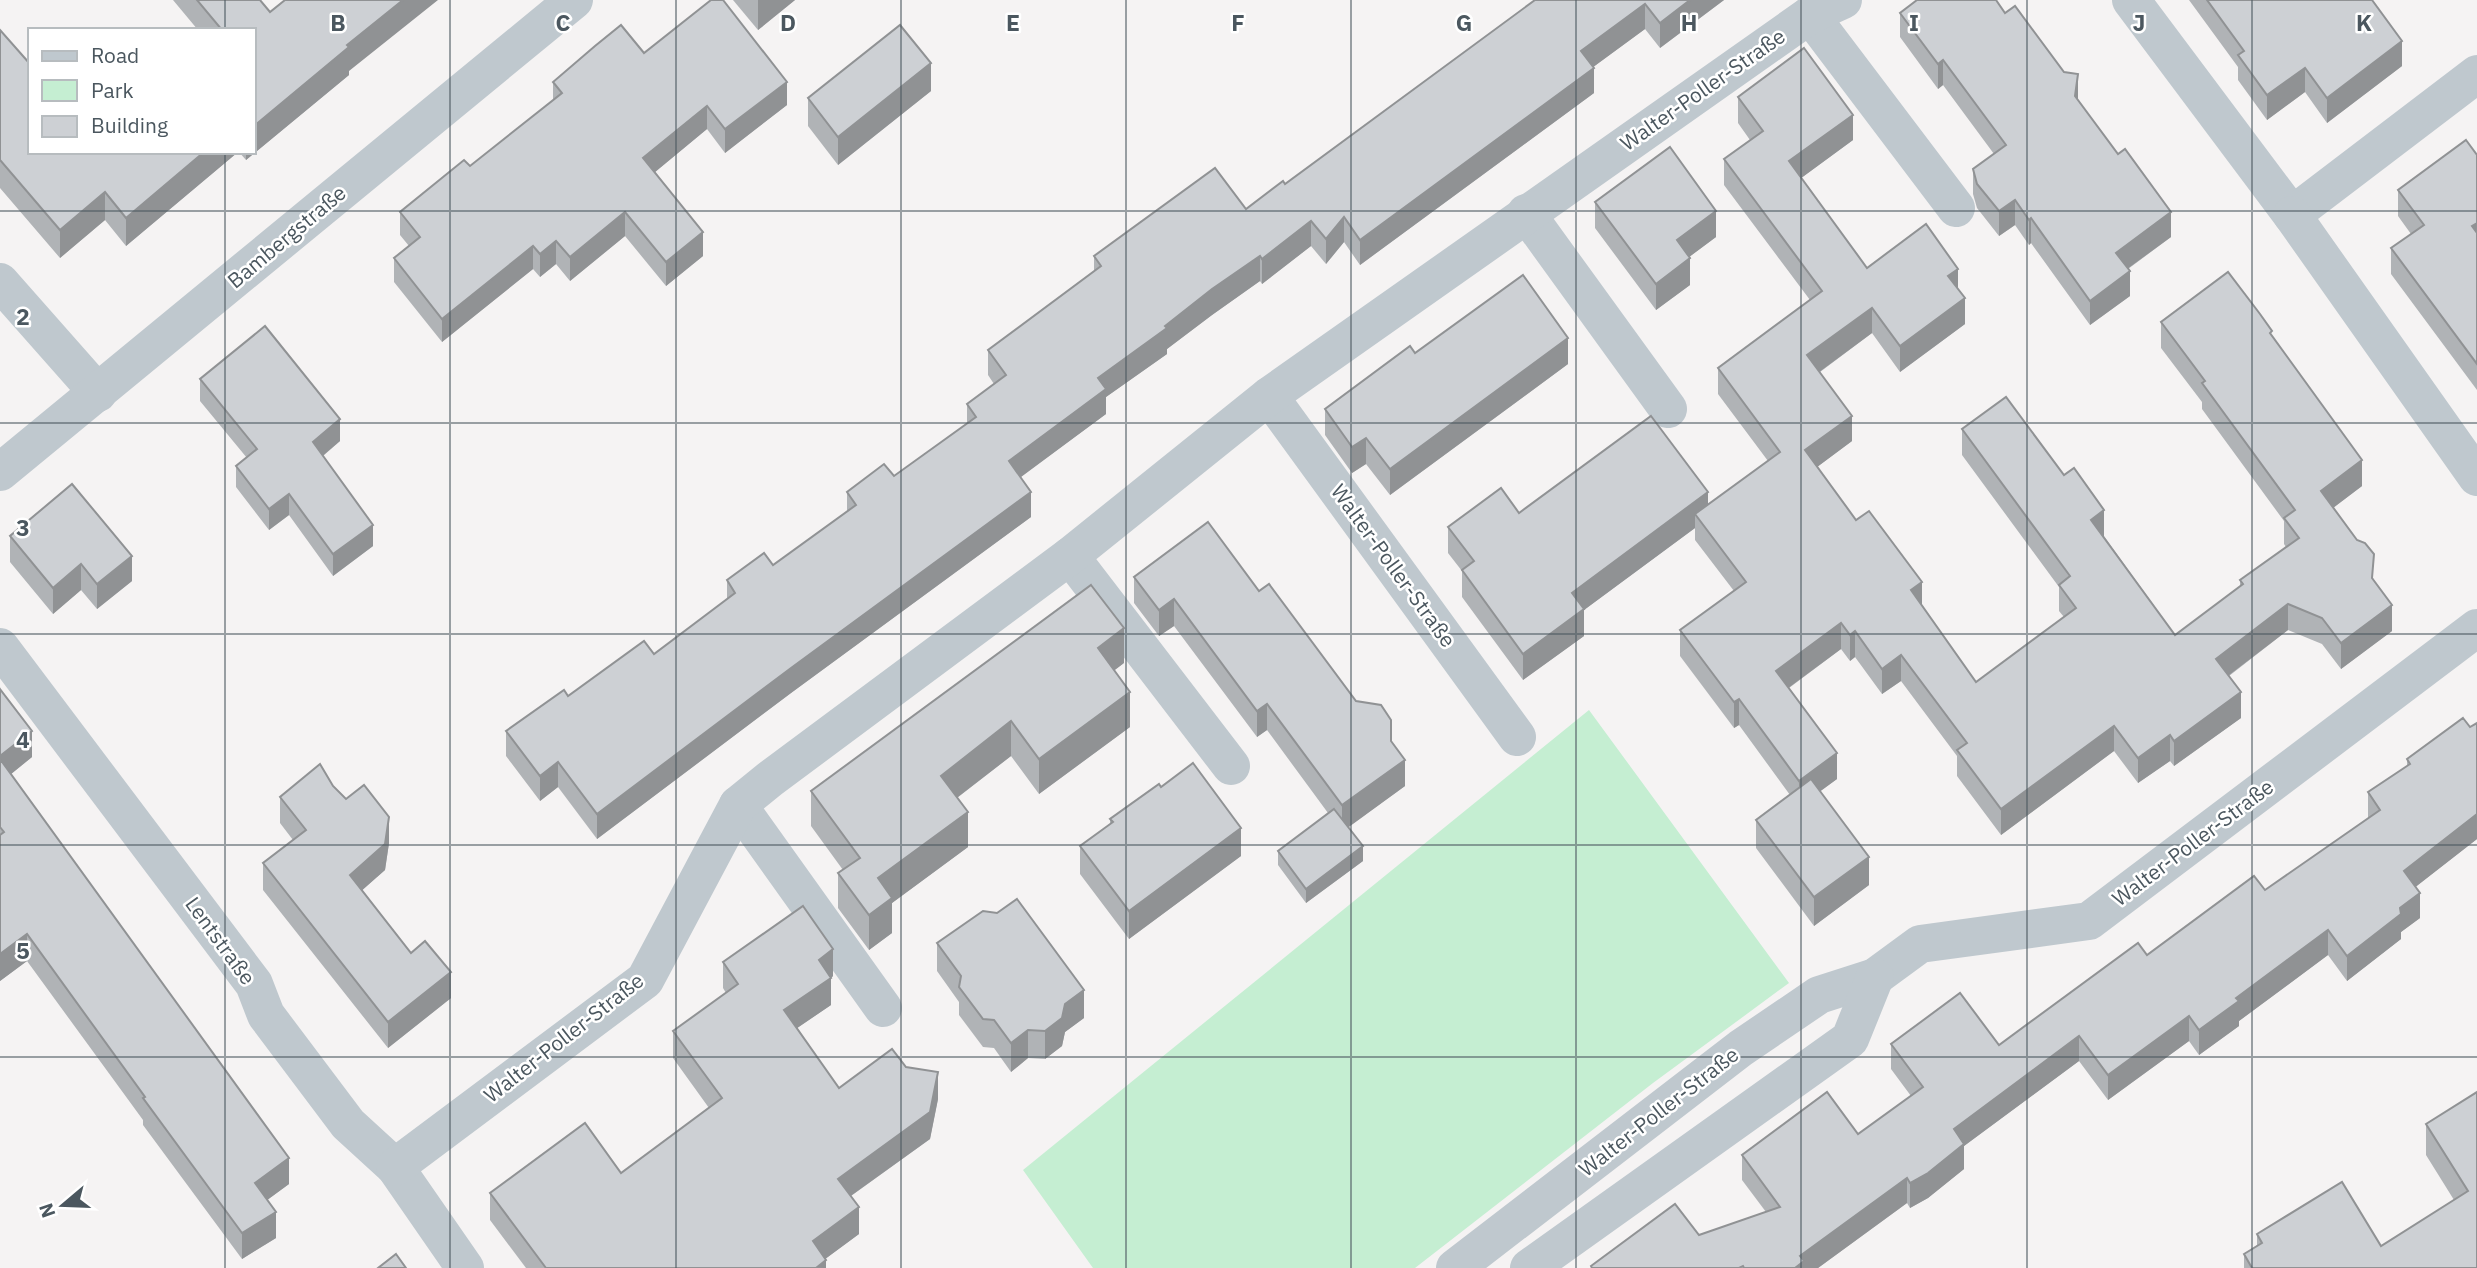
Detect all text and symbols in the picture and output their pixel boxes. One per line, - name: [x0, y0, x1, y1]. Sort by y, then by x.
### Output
- text: B: [330, 7, 346, 37]
- text: C: [556, 7, 571, 37]
- text: D: [780, 7, 796, 37]
- text: E: [1006, 7, 1020, 37]
- text: F: [1231, 7, 1245, 37]
- text: G: [1456, 7, 1472, 37]
- text: H: [1681, 7, 1697, 37]
- text: I: [1909, 7, 1919, 37]
- text: J: [2133, 7, 2145, 37]
- text: K: [2356, 7, 2372, 37]
- street label: Walter-Poller-Straße: [1614, 22, 1790, 157]
- legend: [28, 28, 256, 154]
- text: Road: [91, 41, 139, 69]
- text: Park: [91, 76, 134, 104]
- text: Building: [91, 111, 168, 139]
- street label: Bambergstraße: [221, 178, 351, 294]
- text: 2: [16, 301, 30, 331]
- street label: Walter-Poller-Straße: [1325, 478, 1463, 653]
- text: 3: [16, 512, 30, 542]
- text: 4: [16, 724, 30, 754]
- street label: Walter-Poller-Straße: [2106, 772, 2279, 912]
- street label: Lentstraße: [179, 891, 262, 990]
- text: 5: [16, 935, 30, 965]
- street label: Walter-Poller-Straße: [478, 966, 649, 1108]
- street label: Walter-Poller-Straße: [1573, 1040, 1744, 1182]
- north arrow: [28, 1170, 98, 1240]
- text: N: [33, 1200, 61, 1221]

